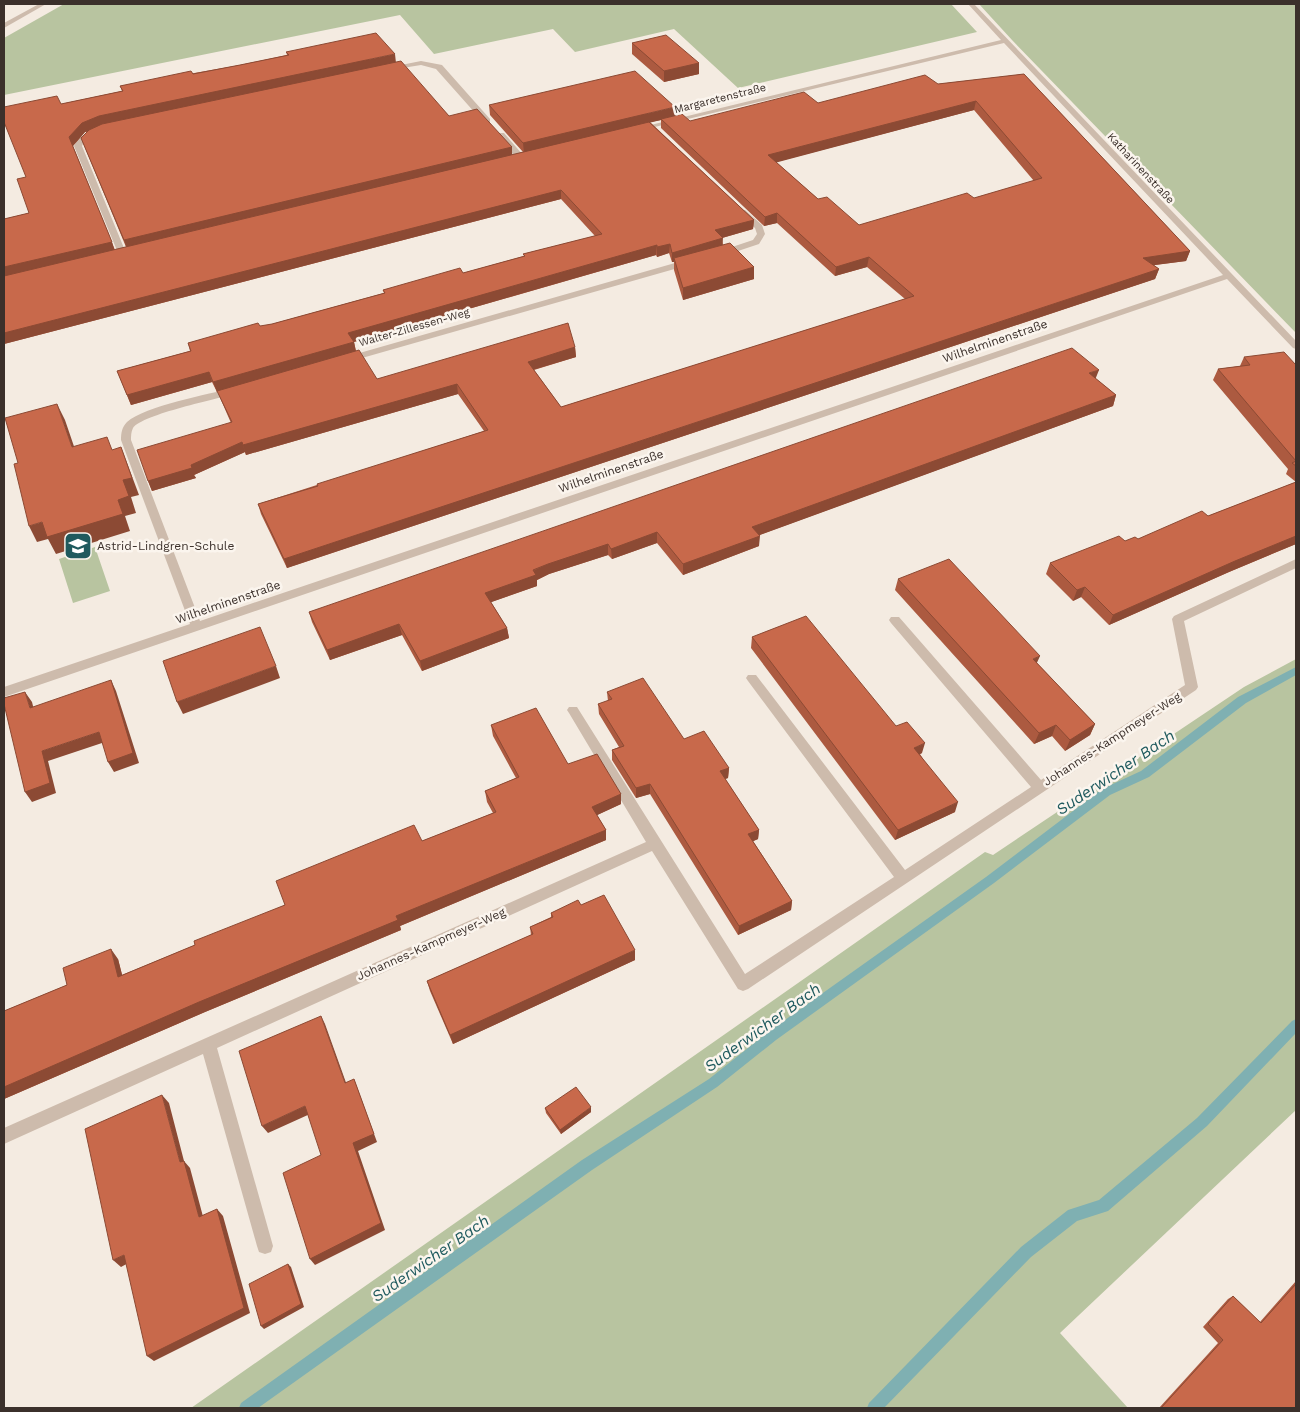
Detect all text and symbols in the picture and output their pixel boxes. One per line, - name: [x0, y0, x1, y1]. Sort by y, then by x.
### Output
- street label: Margaretenstraße: [673, 81, 767, 116]
- street label: Katharinenstraße: [1104, 130, 1177, 206]
- street label: Walter-Zillessen-Weg: [357, 305, 471, 350]
- street label: Wilhelminenstraße: [941, 316, 1049, 366]
- street label: Wilhelminenstraße: [557, 446, 665, 496]
- school or university icon: Astrid-Lindgren-Schule: [63, 531, 93, 561]
- place label: Astrid-Lindgren-Schule: [97, 539, 234, 553]
- street label: Wilhelminenstraße: [174, 577, 282, 627]
- street label: Johannes-Kampmeyer-Weg: [1041, 689, 1184, 789]
- water label: Suderwicher Bach: [1052, 726, 1178, 819]
- street label: Johannes-Kampmeyer-Weg: [355, 905, 508, 983]
- water label: Suderwicher Bach: [701, 979, 824, 1076]
- water label: Suderwicher Bach: [368, 1211, 493, 1306]

